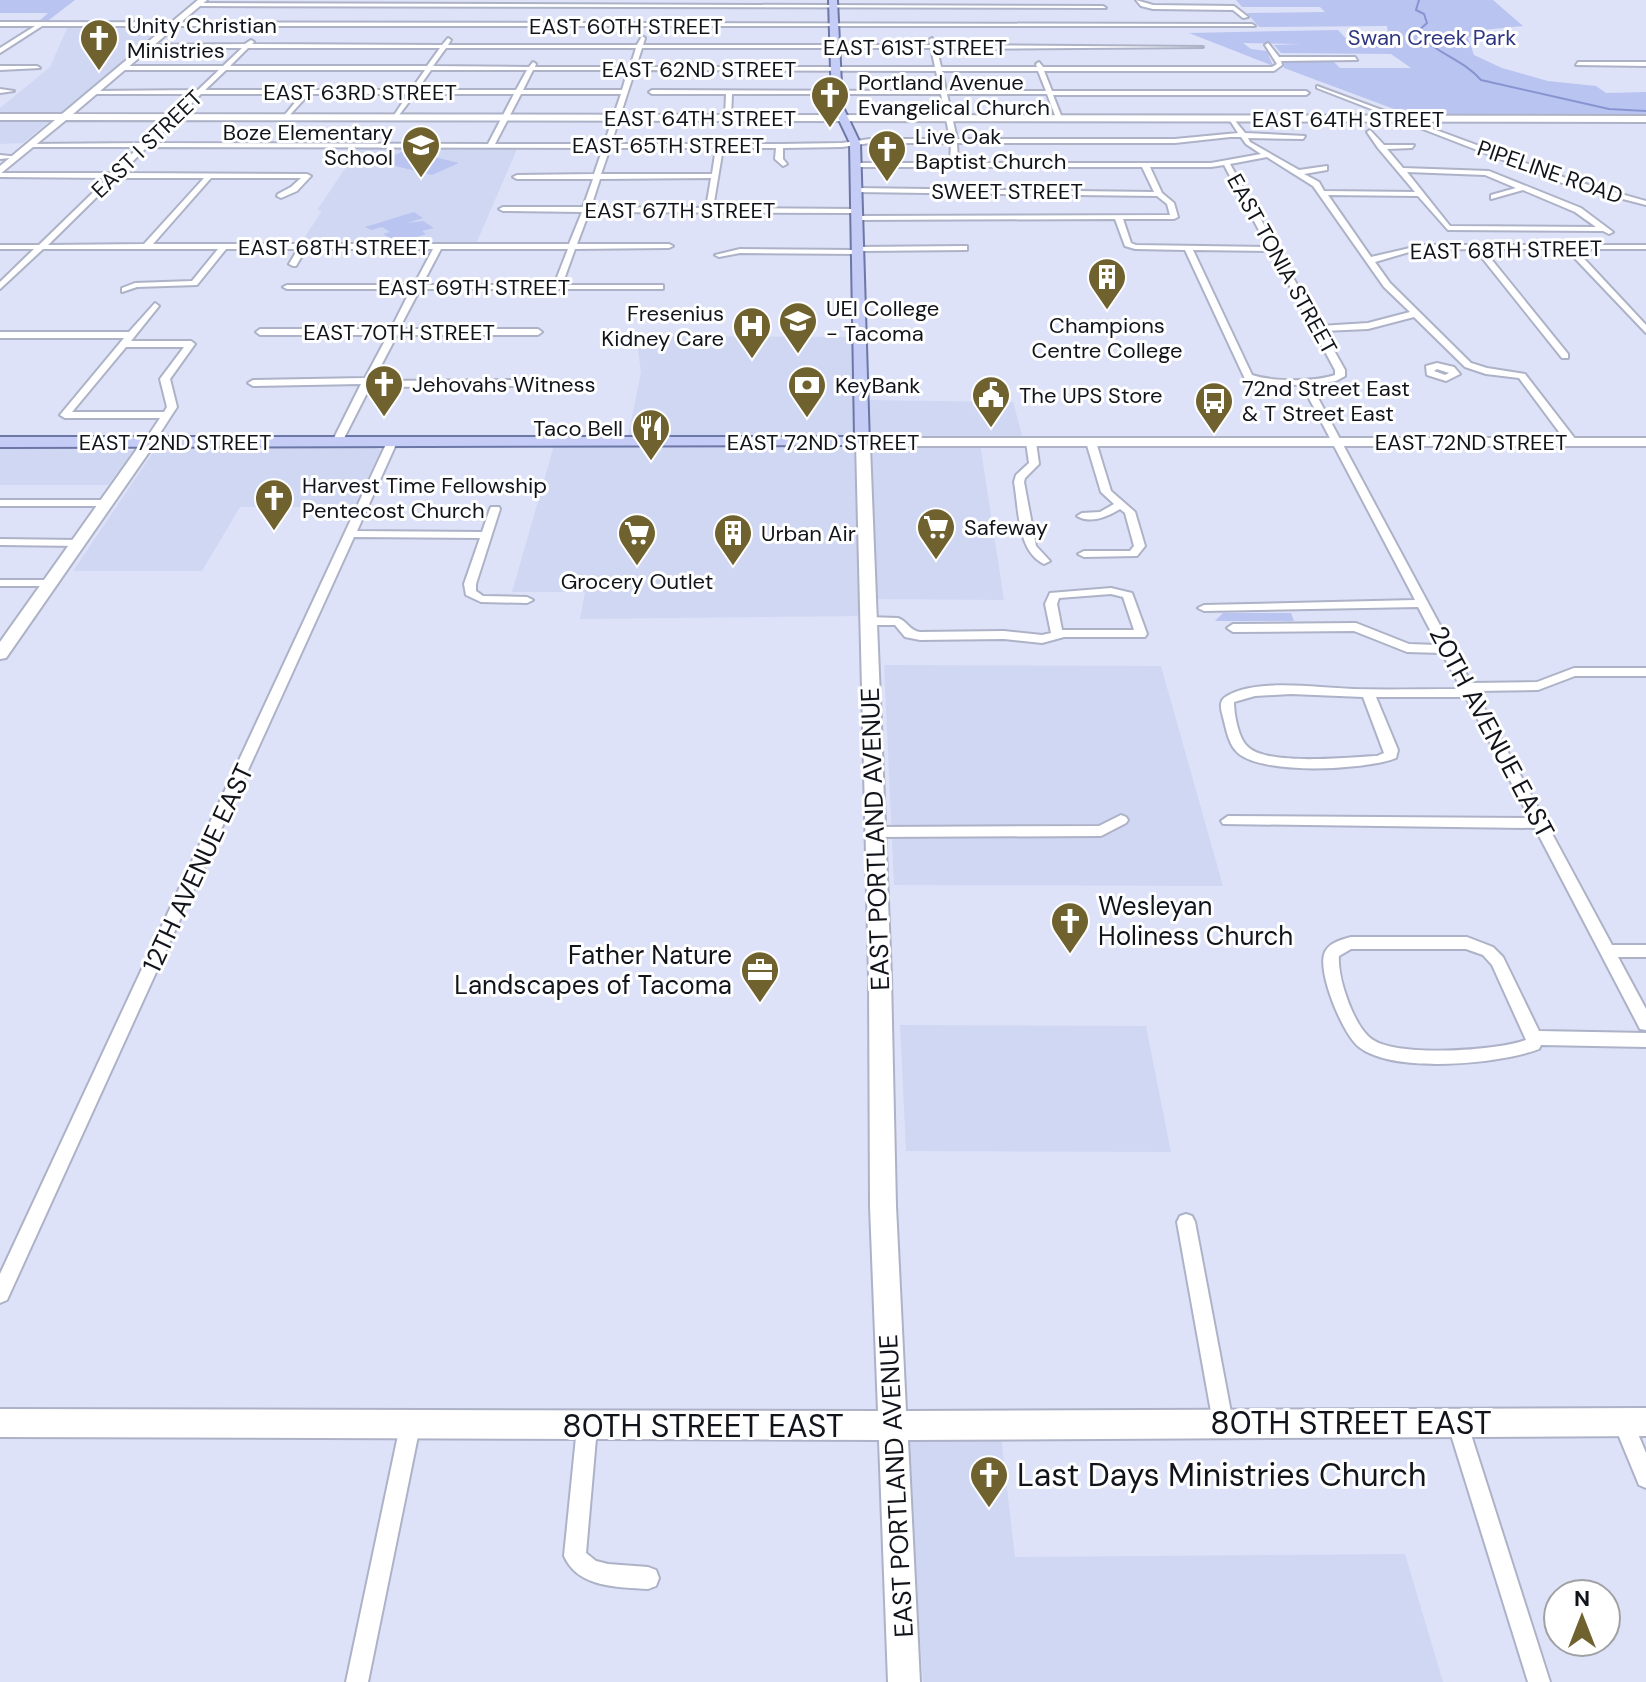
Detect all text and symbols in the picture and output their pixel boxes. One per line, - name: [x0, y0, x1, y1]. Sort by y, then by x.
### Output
- place label: Unity Christian Ministries: [127, 11, 277, 65]
- street label: EAST 60TH STREET: [529, 12, 723, 41]
- church icon: Unity Christian Ministries: [78, 17, 120, 72]
- park label: Swan Creek Park: [1348, 23, 1516, 52]
- street label: EAST 61ST STREET: [823, 33, 1007, 62]
- street label: EAST 62ND STREET: [602, 55, 796, 84]
- place label: Portland Avenue Evangelical Church: [858, 68, 1050, 122]
- church icon: Portland Avenue Evangelical Church: [809, 74, 851, 129]
- street label: EAST 63RD STREET: [263, 78, 457, 107]
- street label: EAST I STREET: [85, 84, 209, 204]
- street label: EAST 64TH STREET: [604, 104, 796, 133]
- street label: EAST 64TH STREET: [1252, 105, 1444, 134]
- place label: Boze Elementary School: [223, 118, 393, 172]
- place label: Live Oak Baptist Church: [915, 122, 1067, 176]
- school or university icon: Boze Elementary School: [400, 124, 442, 179]
- church icon: Live Oak Baptist Church: [866, 128, 908, 183]
- street label: EAST 65TH STREET: [572, 131, 764, 160]
- street label: PIPELINE ROAD: [1473, 134, 1627, 210]
- street label: EAST TONIA STREET: [1220, 169, 1344, 359]
- street label: SWEET STREET: [931, 177, 1083, 206]
- street label: EAST 67TH STREET: [585, 196, 775, 225]
- street label: EAST 68TH STREET: [238, 233, 430, 262]
- street label: EAST 68TH STREET: [1410, 234, 1602, 266]
- building icon: Champions Centre College: [1086, 256, 1128, 311]
- street label: EAST 69TH STREET: [378, 273, 570, 302]
- place label: UEI College - Tacoma: [826, 294, 939, 348]
- place label: Fresenius Kidney Care: [601, 299, 724, 353]
- school or university icon: UEI College - Tacoma: [777, 300, 819, 355]
- hospital icon: Fresenius Kidney Care: [731, 305, 773, 360]
- place label: Champions Centre College: [1032, 311, 1183, 365]
- street label: EAST 70TH STREET: [303, 318, 495, 347]
- church icon: Jehovahs Witness: [363, 363, 405, 418]
- bank icon: KeyBank: [786, 364, 828, 419]
- place label: Jehovahs Witness: [412, 370, 596, 399]
- place label: KeyBank: [835, 371, 920, 400]
- public building icon: The UPS Store: [970, 374, 1012, 429]
- place label: 72nd Street East & T Street East: [1242, 374, 1410, 428]
- bus stop icon: 72nd Street East & T Street East: [1193, 380, 1235, 435]
- place label: The UPS Store: [1019, 381, 1162, 410]
- restaurant icon: Taco Bell: [630, 407, 672, 462]
- place label: Taco Bell: [533, 414, 623, 443]
- street label: EAST 72ND STREET: [79, 428, 271, 457]
- street label: EAST 72ND STREET: [727, 428, 919, 457]
- street label: EAST 72ND STREET: [1375, 428, 1567, 457]
- place label: Harvest Time Fellowship Pentecost Church: [302, 471, 547, 525]
- church icon: Harvest Time Fellowship Pentecost Church: [253, 477, 295, 532]
- supermarket icon: Safeway: [915, 506, 957, 561]
- supermarket icon: Grocery Outlet: [616, 512, 658, 567]
- building icon: Urban Air: [712, 512, 754, 567]
- place label: Safeway: [964, 513, 1048, 542]
- place label: Urban Air: [761, 519, 856, 548]
- place label: Grocery Outlet: [561, 567, 713, 596]
- street label: 20TH AVENUE EAST: [1422, 620, 1562, 844]
- street label: EAST PORTLAND AVENUE: [853, 687, 897, 991]
- street label: 12TH AVENUE EAST: [135, 758, 261, 978]
- place label: Wesleyan Holiness Church: [1098, 889, 1293, 953]
- church icon: Wesleyan Holiness Church: [1049, 900, 1091, 955]
- place label: Father Nature Landscapes of Tacoma: [454, 938, 732, 1002]
- office icon: Father Nature Landscapes of Tacoma: [739, 949, 781, 1004]
- street label: EAST PORTLAND AVENUE: [871, 1334, 921, 1638]
- street label: 80TH STREET EAST: [1210, 1402, 1492, 1444]
- street label: 80TH STREET EAST: [562, 1405, 844, 1447]
- church icon: Last Days Ministries Church: [968, 1454, 1010, 1509]
- place label: Last Days Ministries Church: [1017, 1454, 1427, 1496]
- north arrow: [1542, 1578, 1622, 1658]
- text: N: [1574, 1584, 1590, 1613]

